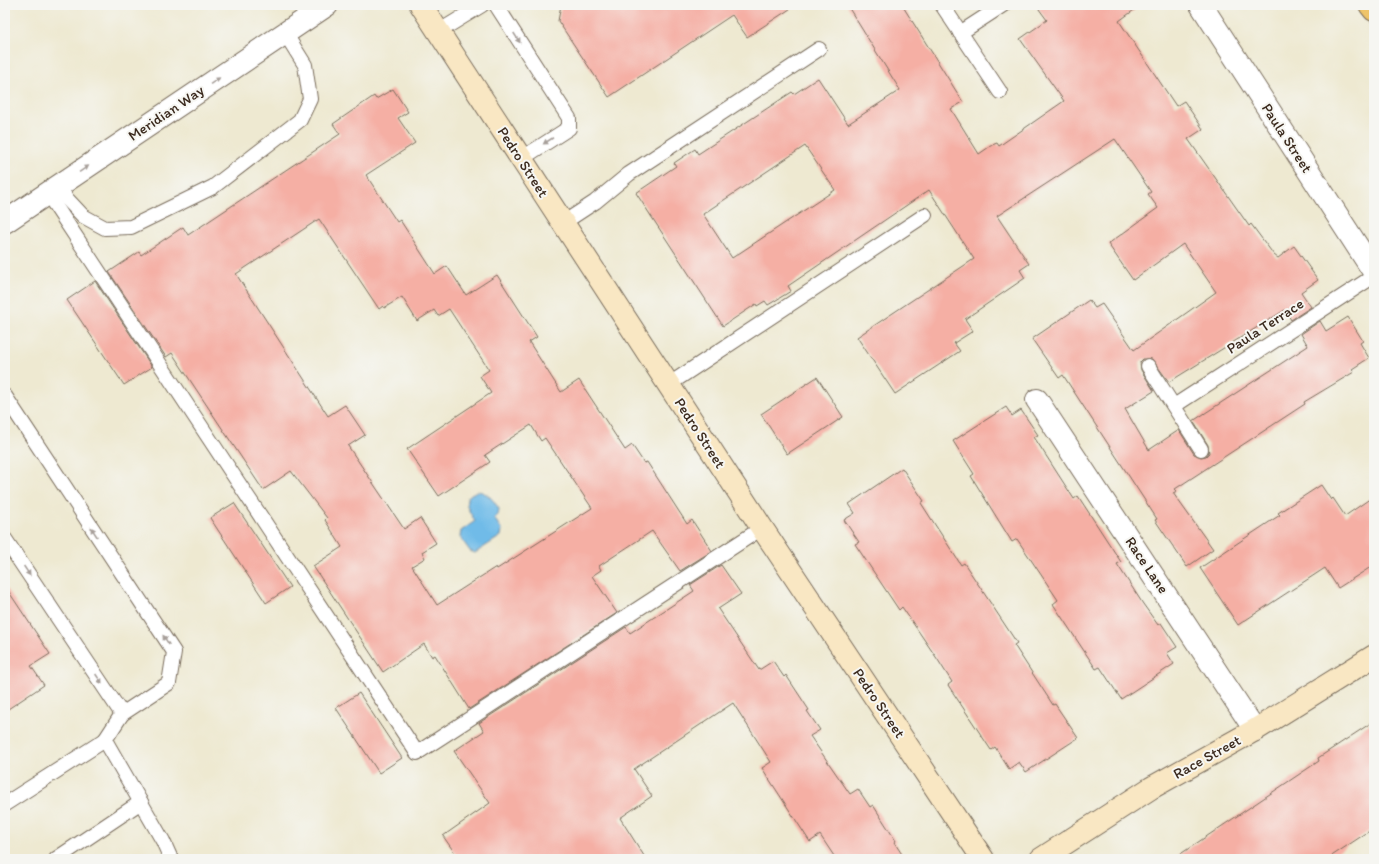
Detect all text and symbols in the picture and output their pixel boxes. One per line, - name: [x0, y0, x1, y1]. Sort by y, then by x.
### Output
- one-way arrow: [514, 32, 521, 44]
- one-way arrow: [210, 77, 220, 85]
- street label: Meridian Way: [125, 81, 207, 145]
- street label: Paula Street: [1258, 100, 1316, 176]
- street label: Pedro Street: [494, 123, 553, 201]
- one-way arrow: [542, 138, 554, 145]
- one-way arrow: [79, 165, 89, 173]
- street label: Paula Terrace: [1223, 294, 1307, 358]
- street label: Pedro Street: [671, 394, 730, 472]
- one-way arrow: [90, 526, 98, 537]
- street label: Race Lane: [1121, 533, 1173, 597]
- one-way arrow: [23, 566, 31, 577]
- one-way arrow: [162, 635, 170, 645]
- street label: Pedro Street: [849, 665, 909, 742]
- one-way arrow: [95, 674, 103, 684]
- street label: Race Street: [1170, 731, 1244, 783]

